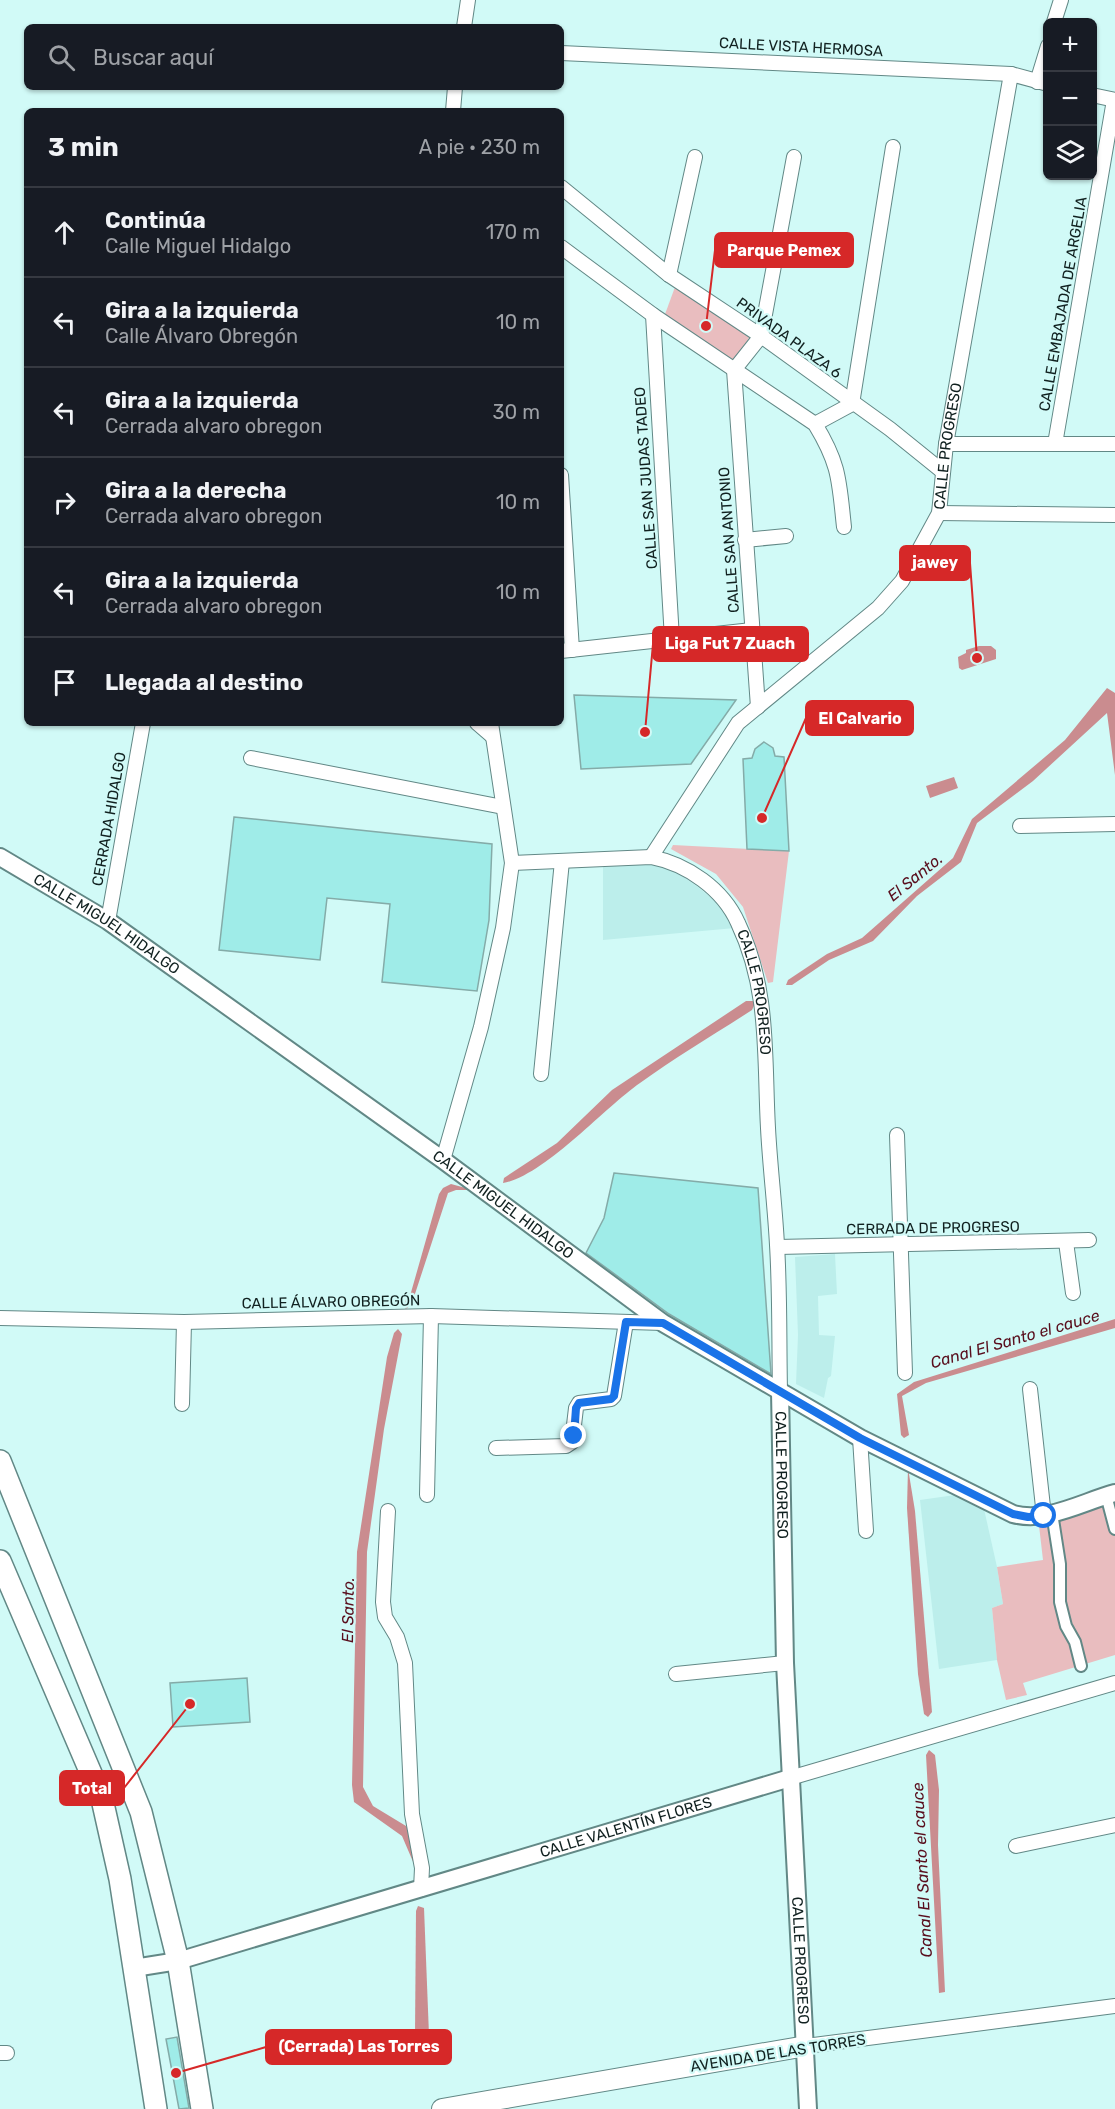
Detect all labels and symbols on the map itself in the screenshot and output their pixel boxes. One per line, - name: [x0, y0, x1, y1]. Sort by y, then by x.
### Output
- street label: CALLE VISTA HERMOSA: [719, 34, 883, 60]
- street label: CALLE EMBAJADA DE ARGELIA: [1035, 195, 1091, 413]
- callout: Parque Pemex: [715, 233, 853, 267]
- text: Parque Pemex: [727, 241, 842, 260]
- street label: PRIVADA PLAZA 6: [733, 294, 845, 382]
- street label: CALLE PROGRESO: [930, 381, 966, 510]
- street label: CALLE SAN JUDAS TADEO: [631, 386, 661, 570]
- street label: CALLE SAN ANTONIO: [715, 466, 743, 614]
- callout: jawey: [900, 546, 970, 580]
- text: jawey: [911, 553, 958, 572]
- callout: Liga Fut 7 Zuach: [653, 627, 808, 661]
- text: Liga Fut 7 Zuach: [665, 634, 795, 653]
- callout: El Calvario: [806, 701, 913, 735]
- text: El Calvario: [818, 709, 902, 728]
- street label: CERRADA HIDALGO: [88, 751, 130, 887]
- water label: El Santo.: [884, 849, 946, 905]
- street label: CALLE MIGUEL HIDALGO: [30, 870, 183, 978]
- street label: CALLE PROGRESO: [733, 927, 774, 1055]
- street label: CALLE MIGUEL HIDALGO: [429, 1147, 577, 1263]
- street label: CERRADA DE PROGRESO: [846, 1217, 1020, 1239]
- street label: CALLE ÁLVARO OBREGÓN: [241, 1291, 421, 1313]
- water label: Canal El Santo el cauce: [928, 1306, 1102, 1372]
- street label: CALLE PROGRESO: [771, 1411, 792, 1539]
- route end: [560, 1422, 586, 1448]
- route start: [1030, 1502, 1056, 1528]
- water label: El Santo.: [338, 1577, 358, 1643]
- callout: Total: [60, 1771, 124, 1805]
- text: Total: [72, 1779, 112, 1798]
- water label: Canal El Santo el cauce: [908, 1782, 936, 1958]
- street label: CALLE VALENTÍN FLORES: [538, 1793, 714, 1861]
- street label: CALLE PROGRESO: [788, 1896, 813, 2025]
- callout: (Cerrada) Las Torres: [266, 2030, 451, 2064]
- street label: AVENIDA DE LAS TORRES: [689, 2030, 867, 2076]
- text: (Cerrada) Las Torres: [278, 2037, 440, 2056]

